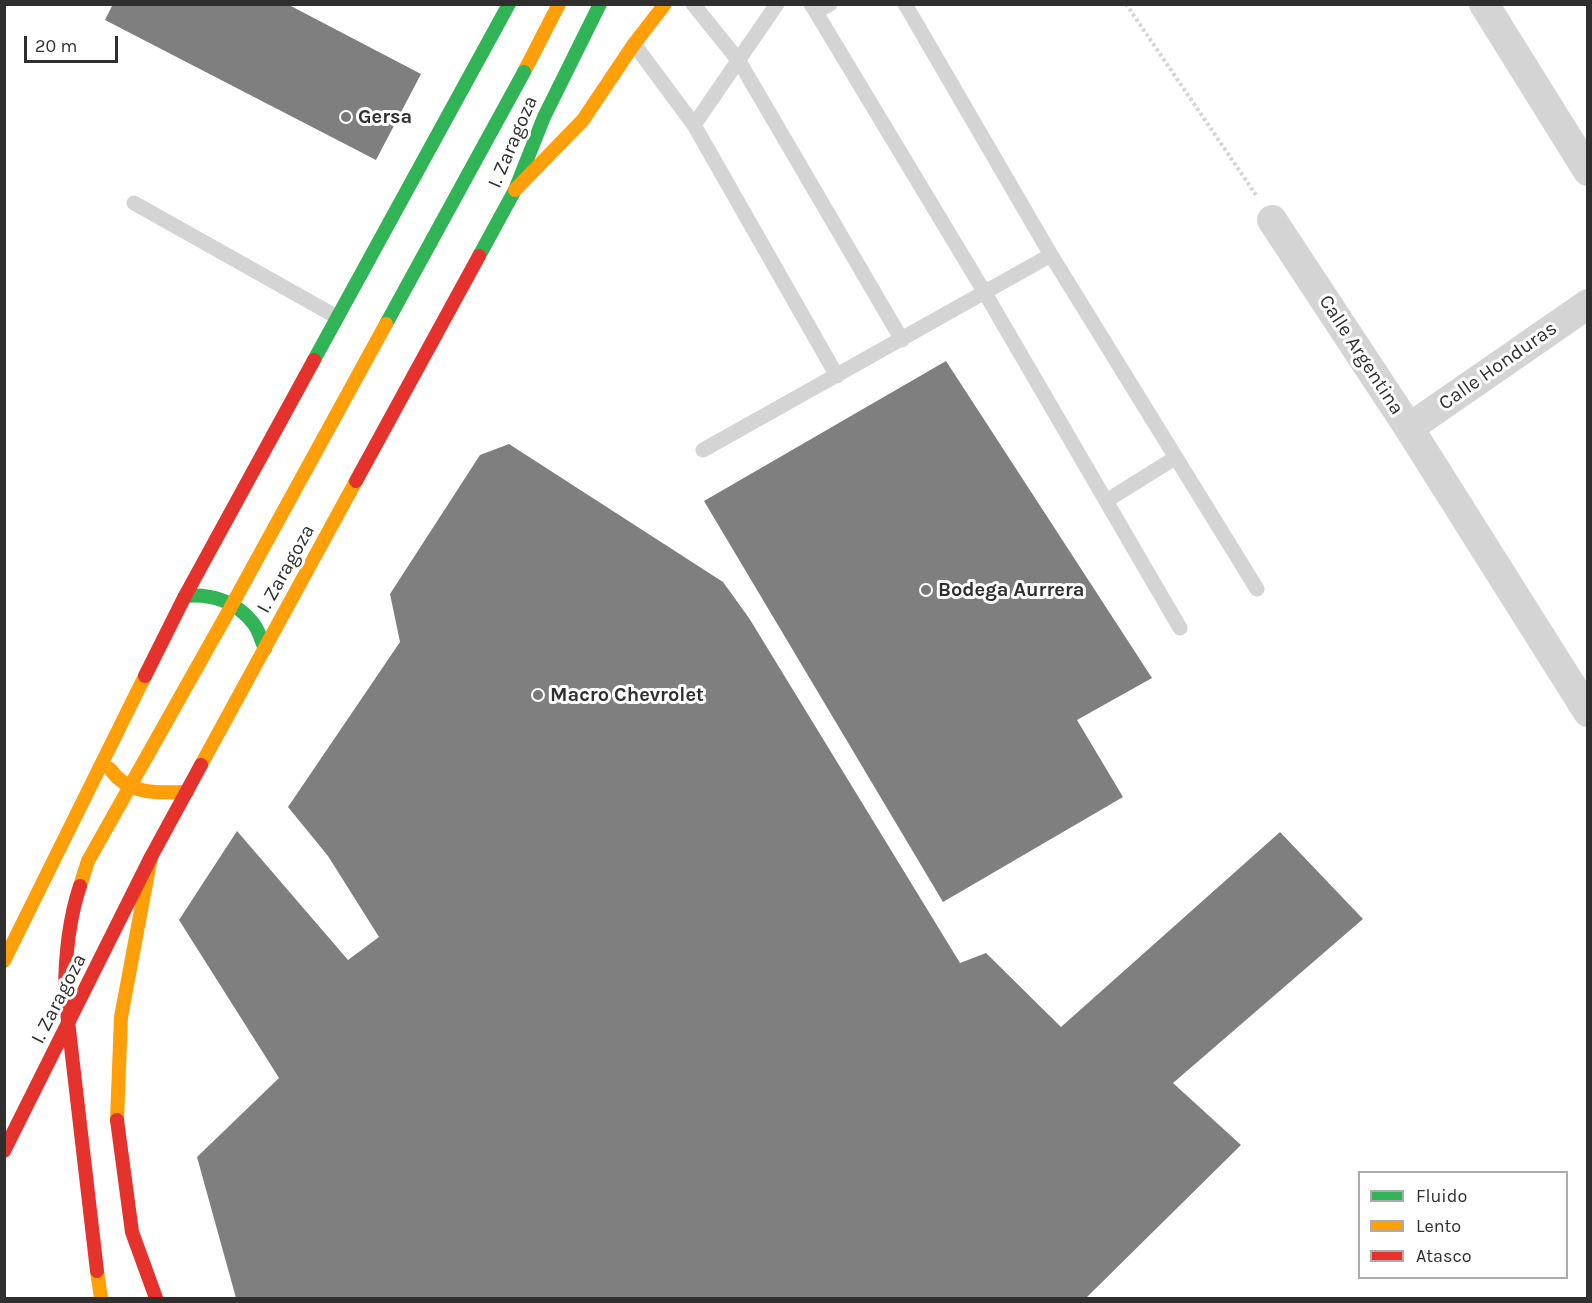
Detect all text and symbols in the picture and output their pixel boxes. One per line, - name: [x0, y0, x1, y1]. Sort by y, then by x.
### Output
- scale bar: [27, 24, 122, 62]
- text: 20 m: [35, 35, 77, 57]
- street label: I. Zaragoza: [483, 92, 543, 192]
- place label: Gersa: [358, 105, 412, 129]
- marker: Gersa: [339, 110, 353, 124]
- street label: Calle Argentina: [1313, 291, 1409, 419]
- street label: Calle Honduras: [1434, 316, 1562, 416]
- street label: I. Zaragoza: [252, 520, 320, 618]
- place label: Bodega Aurrera: [938, 578, 1084, 602]
- marker: Bodega Aurrera: [919, 583, 933, 597]
- place label: Macro Chevrolet: [550, 683, 704, 707]
- marker: Macro Chevrolet: [531, 688, 545, 702]
- street label: I. Zaragoza: [26, 950, 92, 1048]
- legend: [1358, 1171, 1568, 1279]
- text: Fluido: [1416, 1185, 1467, 1207]
- text: Lento: [1416, 1215, 1461, 1237]
- text: Atasco: [1416, 1245, 1472, 1267]

